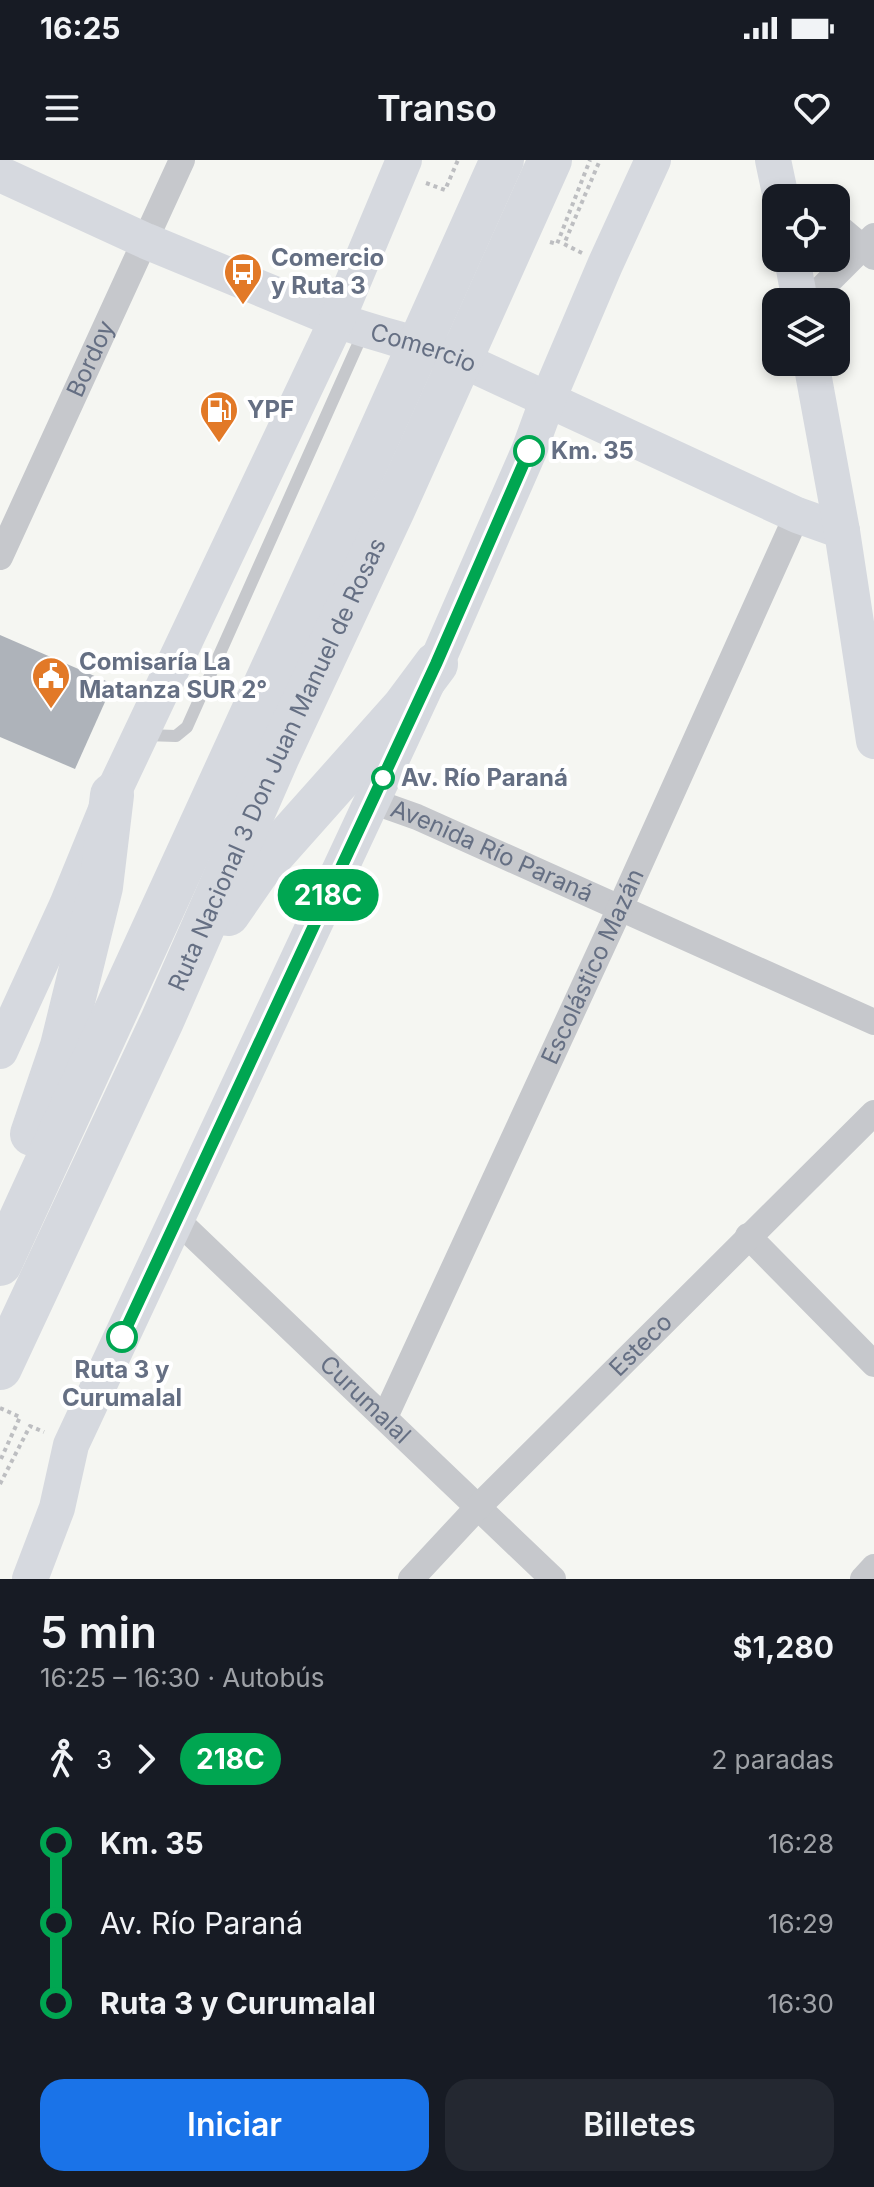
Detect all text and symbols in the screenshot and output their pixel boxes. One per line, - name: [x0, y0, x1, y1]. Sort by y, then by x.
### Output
- text: 16:25: [40, 10, 121, 46]
- icon: menu: [40, 86, 84, 130]
- text: Transo: [377, 86, 497, 130]
- icon: heart: [790, 86, 834, 130]
- map controls: [762, 184, 850, 376]
- button: locate: [762, 184, 850, 272]
- place label: Comercio y Ruta 3: [271, 243, 384, 300]
- bus stop icon: Comercio y Ruta 3: [222, 251, 264, 306]
- button: layers: [762, 288, 850, 376]
- street label: Bordoy: [60, 316, 120, 401]
- street label: Comercio: [367, 317, 481, 379]
- fuel station icon: YPF: [198, 389, 240, 444]
- place label: YPF: [247, 395, 294, 424]
- marker: Km. 35: [514, 436, 544, 466]
- place label: Km. 35: [551, 436, 634, 465]
- street label: Ruta Nacional 3 Don Juan Manuel de Rosas: [162, 533, 392, 995]
- place label: Comisaría La Matanza SUR 2°: [79, 647, 267, 704]
- public building icon: Comisaría La Matanza SUR 2°: [30, 655, 72, 710]
- place label: Av. Río Paraná: [401, 763, 568, 792]
- marker: Av. Río Paraná: [372, 767, 394, 789]
- street label: Avenida Río Paraná: [387, 794, 598, 908]
- street label: Escolástico Mazán: [535, 864, 650, 1069]
- line badge: 218C: [272, 869, 384, 921]
- text: 218C: [294, 878, 362, 912]
- street label: Esteco: [603, 1307, 678, 1382]
- marker: Ruta 3 y Curumalal: [107, 1322, 137, 1352]
- street label: Curumalal: [314, 1349, 417, 1449]
- place label: Ruta 3 y Curumalal: [62, 1355, 182, 1412]
- text: 5 min: [40, 1605, 157, 1659]
- text: $1,280: [733, 1629, 834, 1665]
- text: 16:25 – 16:30 · Autobús: [40, 1662, 324, 1693]
- icon: walk: [40, 1737, 84, 1781]
- icon: forward: [124, 1737, 168, 1781]
- text: 218C: [196, 1742, 265, 1776]
- text: 3: [96, 1744, 112, 1775]
- text: 2 paradas: [711, 1744, 834, 1775]
- text: Km. 35: [100, 1825, 204, 1861]
- text: 16:28: [768, 1828, 834, 1859]
- text: Av. Río Paraná: [100, 1905, 303, 1941]
- text: 16:29: [768, 1908, 834, 1939]
- text: Ruta 3 y Curumalal: [100, 1985, 376, 2021]
- text: 16:30: [767, 1988, 834, 2019]
- button: Iniciar: [40, 2079, 429, 2171]
- button: Billetes: [445, 2079, 834, 2171]

